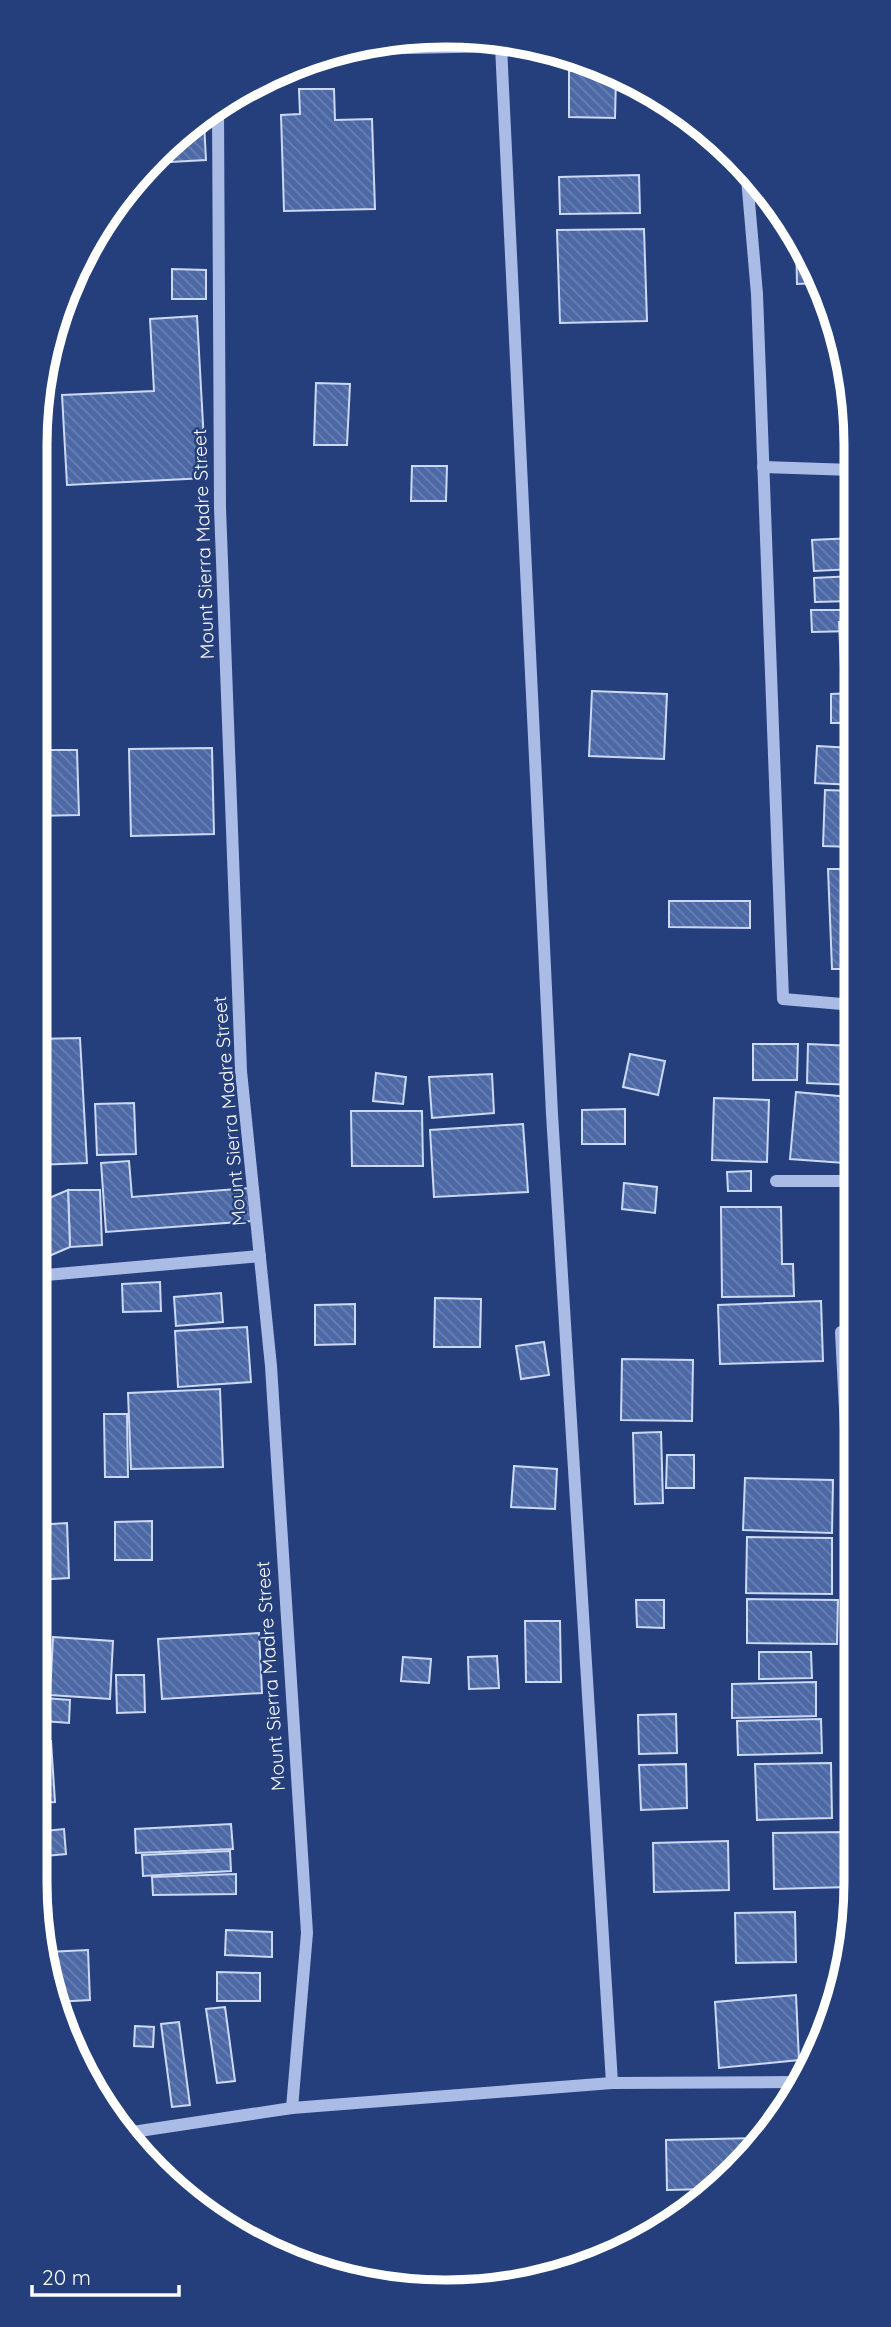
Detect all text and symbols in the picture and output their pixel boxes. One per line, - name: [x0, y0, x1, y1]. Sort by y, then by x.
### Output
- street label: Mount Sierra Madre Street: [187, 428, 219, 660]
- street label: Mount Sierra Madre Street: [207, 995, 251, 1227]
- street label: Mount Sierra Madre Street: [250, 1560, 290, 1792]
- scale bar: [32, 2254, 178, 2298]
- text: 20 m: [42, 2264, 91, 2290]

